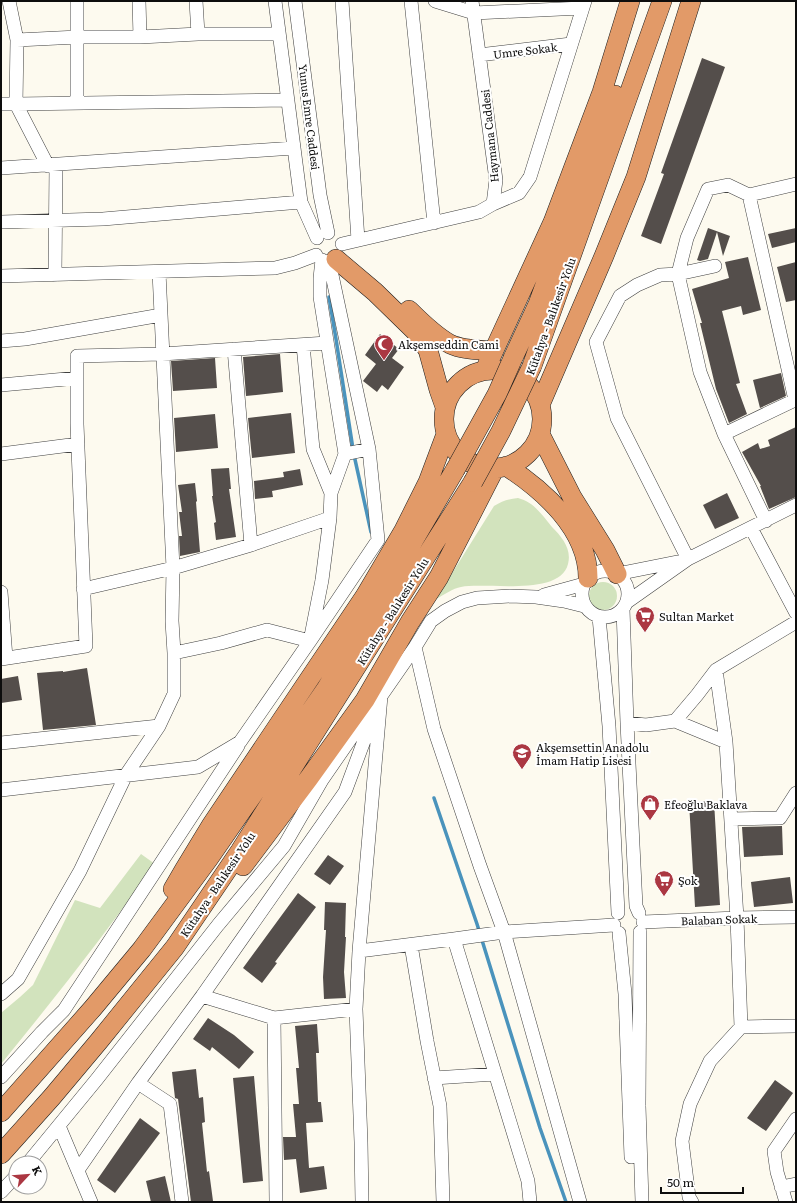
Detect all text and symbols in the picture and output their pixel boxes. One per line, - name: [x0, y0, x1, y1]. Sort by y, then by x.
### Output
- street label: Umre Sokak: [492, 38, 558, 62]
- street label: Yunus Emre Caddesi: [296, 63, 324, 171]
- street label: Haymana Caddesi: [476, 88, 502, 183]
- street label: Kütahya - Balıkesir Yolu: [521, 255, 579, 377]
- mosque icon: Akşemseddin Cami: [373, 333, 395, 361]
- place label: Akşemseddin Cami: [398, 336, 499, 352]
- street label: Kütahya - Balıkesir Yolu: [352, 554, 432, 668]
- supermarket icon: Sultan Market: [634, 605, 656, 633]
- place label: Sultan Market: [659, 608, 734, 624]
- place label: Akşemsettin Anadolu İmam Hatip Lisesi: [536, 739, 649, 768]
- school or university icon: Akşemsettin Anadolu İmam Hatip Lisesi: [511, 742, 533, 770]
- shop icon: Efeoğlu Baklava: [639, 793, 661, 821]
- place label: Efeoğlu Baklava: [664, 796, 747, 812]
- street label: Kütahya - Balıkesir Yolu: [176, 828, 258, 940]
- supermarket icon: Şok: [653, 869, 675, 897]
- place label: Şok: [678, 872, 698, 888]
- street label: Balaban Sokak: [680, 910, 758, 928]
- north arrow: [8, 1155, 48, 1195]
- text: K: [29, 1163, 47, 1178]
- scale bar: [661, 1169, 743, 1195]
- text: 50 m: [667, 1173, 694, 1191]

